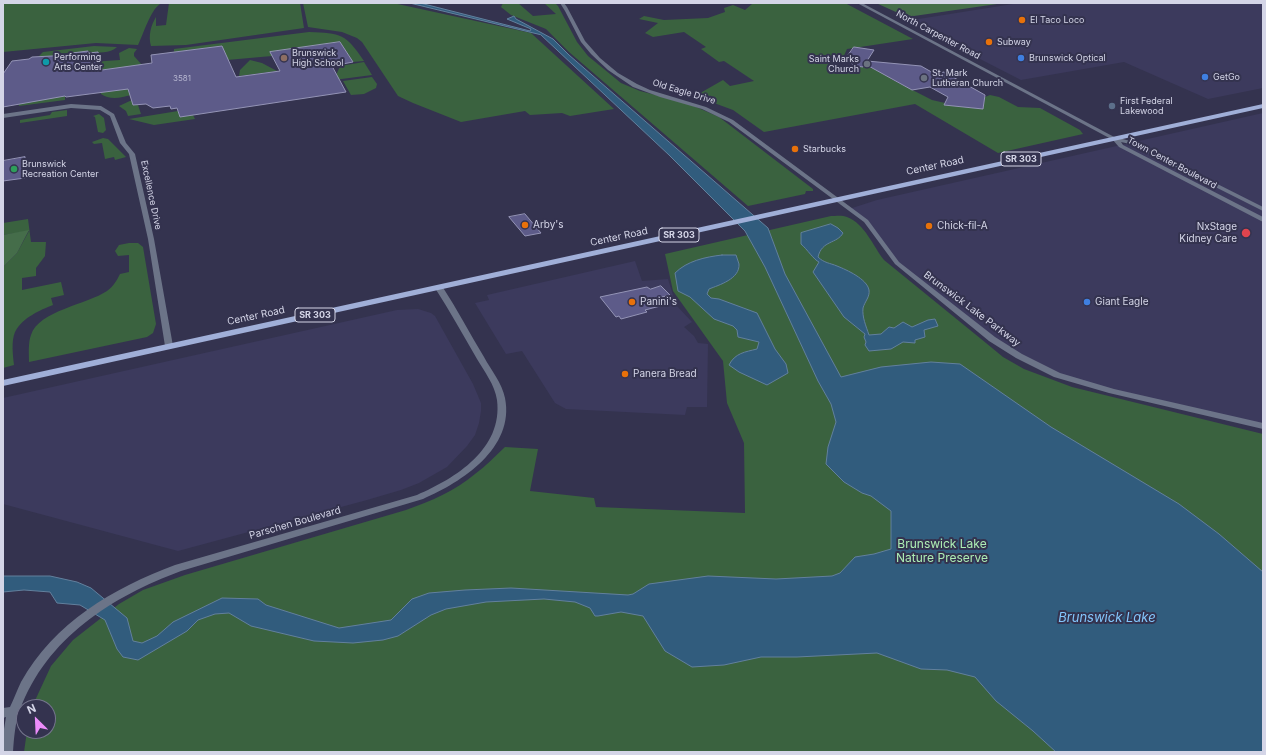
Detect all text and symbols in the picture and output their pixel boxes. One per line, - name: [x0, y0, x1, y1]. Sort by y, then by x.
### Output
- street label: North Carpenter Road: [894, 8, 982, 62]
- marker: El Taco Loco: [1017, 15, 1027, 25]
- place label: El Taco Loco: [1030, 15, 1084, 25]
- marker: Subway: [984, 37, 994, 47]
- place label: Subway: [997, 37, 1031, 47]
- place label: Brunswick High School: [292, 48, 343, 69]
- place label: Performing Arts Center: [54, 52, 103, 73]
- marker: Brunswick High School: [279, 53, 289, 63]
- marker: Brunswick Optical: [1016, 53, 1026, 63]
- place label: Brunswick Optical: [1029, 53, 1106, 63]
- place label: Saint Marks Church: [809, 54, 859, 75]
- marker: Performing Arts Center: [41, 57, 51, 67]
- marker: Saint Marks Church: [862, 59, 872, 69]
- place label: St. Mark Lutheran Church: [932, 68, 1003, 89]
- marker: GetGo: [1200, 72, 1210, 82]
- place label: GetGo: [1213, 72, 1240, 82]
- marker: St. Mark Lutheran Church: [919, 73, 929, 83]
- house number: 3581: [173, 74, 191, 84]
- street label: Old Eagle Drive: [651, 77, 717, 107]
- place label: First Federal Lakewood: [1120, 96, 1173, 117]
- marker: First Federal Lakewood: [1107, 101, 1117, 111]
- street label: Town Center Boulevard: [1126, 135, 1218, 191]
- marker: Starbucks: [790, 144, 800, 154]
- place label: Starbucks: [803, 144, 846, 154]
- road number: SR 303: [1001, 152, 1041, 166]
- street label: Center Road: [905, 154, 965, 178]
- place label: Brunswick Recreation Center: [22, 159, 99, 180]
- street label: Excellence Drive: [138, 159, 164, 231]
- marker: Brunswick Recreation Center: [9, 164, 19, 174]
- place label: Arby's: [533, 219, 564, 231]
- marker: Arby's: [520, 220, 530, 230]
- place label: Chick-fil-A: [937, 220, 988, 232]
- marker: Chick-fil-A: [924, 221, 934, 231]
- place label: NxStage Kidney Care: [1179, 221, 1237, 244]
- street label: Center Road: [589, 225, 649, 249]
- marker: NxStage Kidney Care: [1240, 227, 1252, 239]
- road number: SR 303: [659, 228, 699, 242]
- street label: Brunswick Lake Parkway: [921, 269, 1023, 349]
- place label: Panini's: [640, 296, 677, 308]
- place label: Giant Eagle: [1095, 296, 1149, 308]
- marker: Panini's: [627, 297, 637, 307]
- marker: Giant Eagle: [1082, 297, 1092, 307]
- street label: Center Road: [226, 304, 286, 328]
- road number: SR 303: [295, 308, 335, 322]
- place label: Panera Bread: [633, 368, 697, 380]
- marker: Panera Bread: [620, 369, 630, 379]
- street label: Parschen Boulevard: [248, 504, 342, 542]
- park label: Brunswick Lake Nature Preserve: [896, 537, 988, 565]
- water label: Brunswick Lake: [1058, 610, 1156, 626]
- north arrow: [16, 699, 56, 739]
- text: N: [25, 701, 38, 717]

